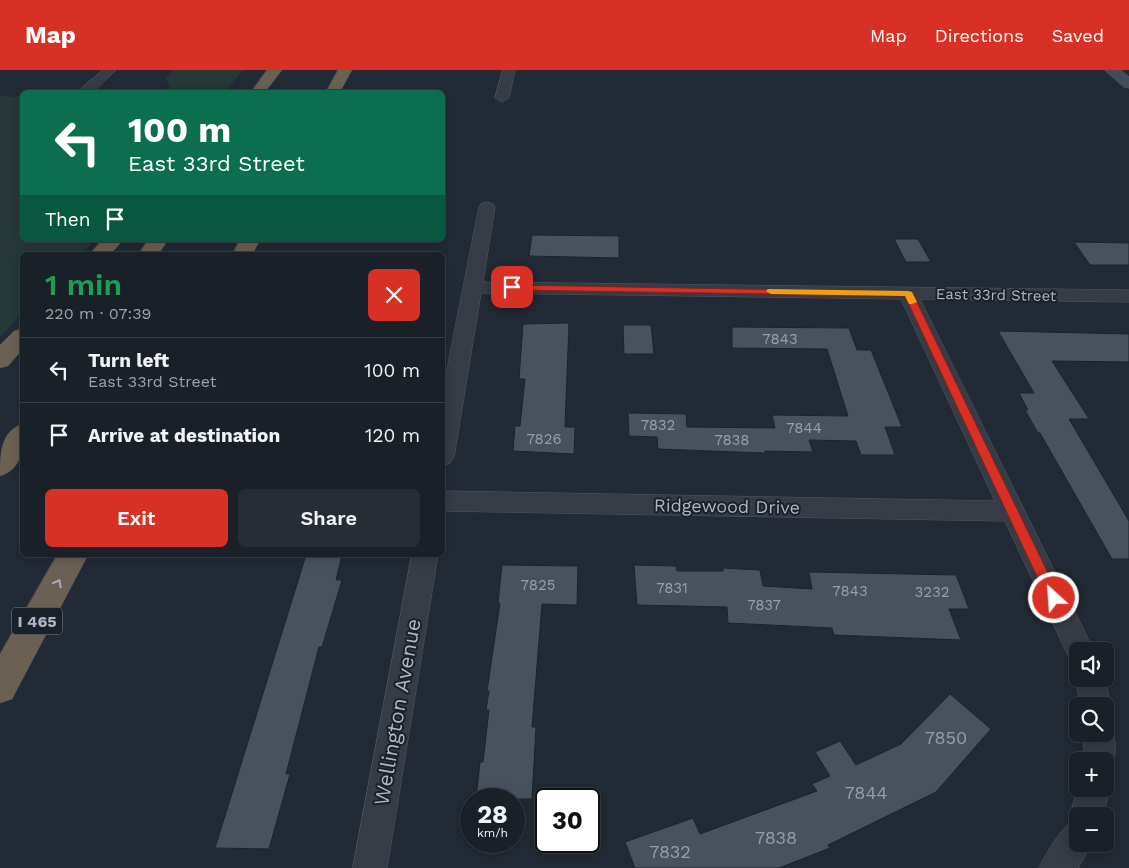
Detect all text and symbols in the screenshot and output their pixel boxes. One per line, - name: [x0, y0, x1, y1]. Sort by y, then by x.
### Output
- text: Map: [25, 21, 76, 49]
- text: Map: [870, 25, 907, 46]
- text: Directions: [935, 25, 1024, 46]
- text: Saved: [1052, 25, 1104, 46]
- text: 100 m: [128, 109, 231, 151]
- icon: left: [45, 110, 110, 175]
- text: East 33rd Street: [128, 151, 305, 176]
- icon: arrive: [101, 205, 129, 233]
- text: Then: [45, 208, 91, 231]
- pin: [491, 266, 533, 308]
- text: 1 min: [45, 267, 122, 302]
- button: close: [368, 269, 420, 321]
- icon: arrive: [498, 273, 526, 301]
- street label: East 33rd Street: [936, 285, 1057, 305]
- text: 220 m · 07:39: [45, 304, 151, 323]
- house number: 7843: [762, 330, 798, 348]
- text: Turn left: [88, 349, 169, 372]
- icon: left: [45, 356, 73, 384]
- text: 100 m: [364, 359, 420, 382]
- text: East 33rd Street: [88, 372, 216, 391]
- house number: 7832: [641, 416, 675, 434]
- house number: 7844: [786, 419, 822, 437]
- icon: arrive: [45, 421, 73, 449]
- text: Arrive at destination: [88, 424, 280, 447]
- text: 120 m: [365, 424, 420, 447]
- house number: 7826: [526, 430, 562, 448]
- house number: 7838: [714, 431, 750, 449]
- button: Exit: [45, 489, 228, 547]
- button: Share: [238, 489, 420, 547]
- street label: Ridgewood Drive: [654, 494, 800, 518]
- position arrow: [1027, 571, 1079, 623]
- house number: 7825: [521, 576, 555, 594]
- one-way arrow: [51, 579, 61, 588]
- house number: 7831: [656, 579, 688, 597]
- house number: 7843: [832, 582, 868, 600]
- house number: 3232: [915, 583, 949, 601]
- house number: 7837: [747, 596, 781, 614]
- road number: I 465: [12, 608, 62, 634]
- street label: Wellington Avenue: [368, 617, 426, 807]
- map controls: [1069, 642, 1114, 852]
- button: sound: [1069, 642, 1114, 687]
- button: search: [1069, 697, 1114, 742]
- house number: 7850: [925, 727, 967, 748]
- button: +: [1069, 752, 1114, 797]
- house number: 7844: [845, 782, 887, 803]
- speed limit sign: 30: [535, 788, 600, 853]
- text: 28: [477, 800, 508, 829]
- button: −: [1069, 807, 1114, 852]
- text: km/h: [477, 826, 508, 840]
- house number: 7838: [755, 827, 797, 848]
- house number: 7832: [649, 841, 691, 862]

